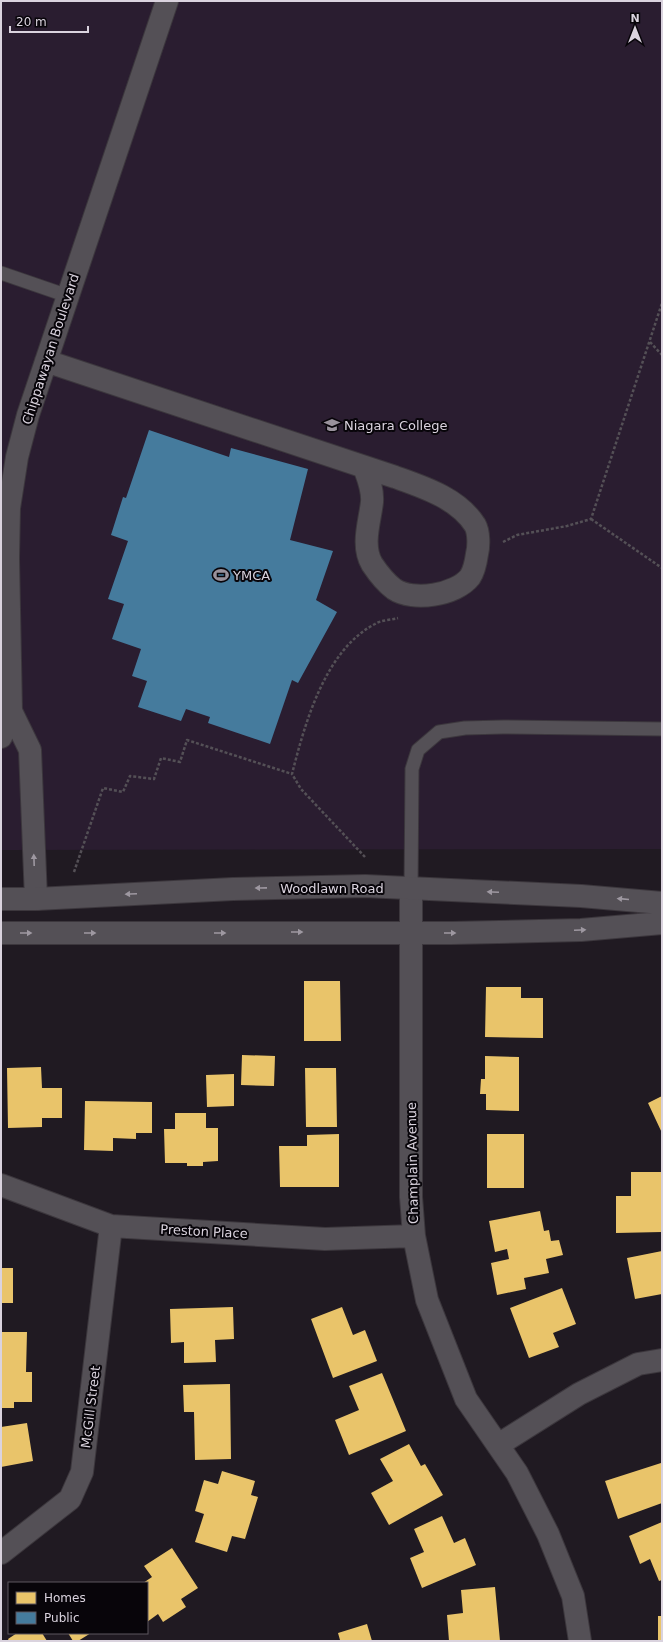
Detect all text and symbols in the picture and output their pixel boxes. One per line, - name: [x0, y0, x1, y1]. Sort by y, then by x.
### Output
- scale bar: [10, 8, 88, 34]
- north arrow: [615, 8, 655, 48]
- text: N: [630, 12, 640, 25]
- text: 20 m: [16, 15, 47, 29]
- street label: Chippawayan Boulevard: [19, 272, 82, 427]
- school or university icon: Niagara College: [323, 416, 341, 434]
- place label: Niagara College: [344, 418, 447, 433]
- sports icon: YMCA: [212, 566, 230, 584]
- place label: YMCA: [232, 568, 270, 583]
- one-way arrow: [31, 854, 38, 866]
- street label: Woodlawn Road: [280, 881, 384, 896]
- one-way arrow: [254, 885, 267, 891]
- one-way arrow: [487, 889, 499, 896]
- one-way arrow: [124, 891, 137, 897]
- one-way arrow: [617, 896, 629, 903]
- one-way arrow: [574, 926, 586, 933]
- one-way arrow: [291, 929, 304, 935]
- one-way arrow: [20, 930, 33, 936]
- one-way arrow: [84, 930, 97, 936]
- one-way arrow: [214, 930, 227, 936]
- one-way arrow: [444, 930, 457, 936]
- street label: Champlain Avenue: [404, 1102, 421, 1224]
- street label: Preston Place: [160, 1222, 248, 1241]
- street label: McGill Street: [78, 1365, 103, 1449]
- legend: [8, 1582, 148, 1634]
- text: Homes: [44, 1591, 86, 1605]
- text: Public: [44, 1611, 80, 1625]

